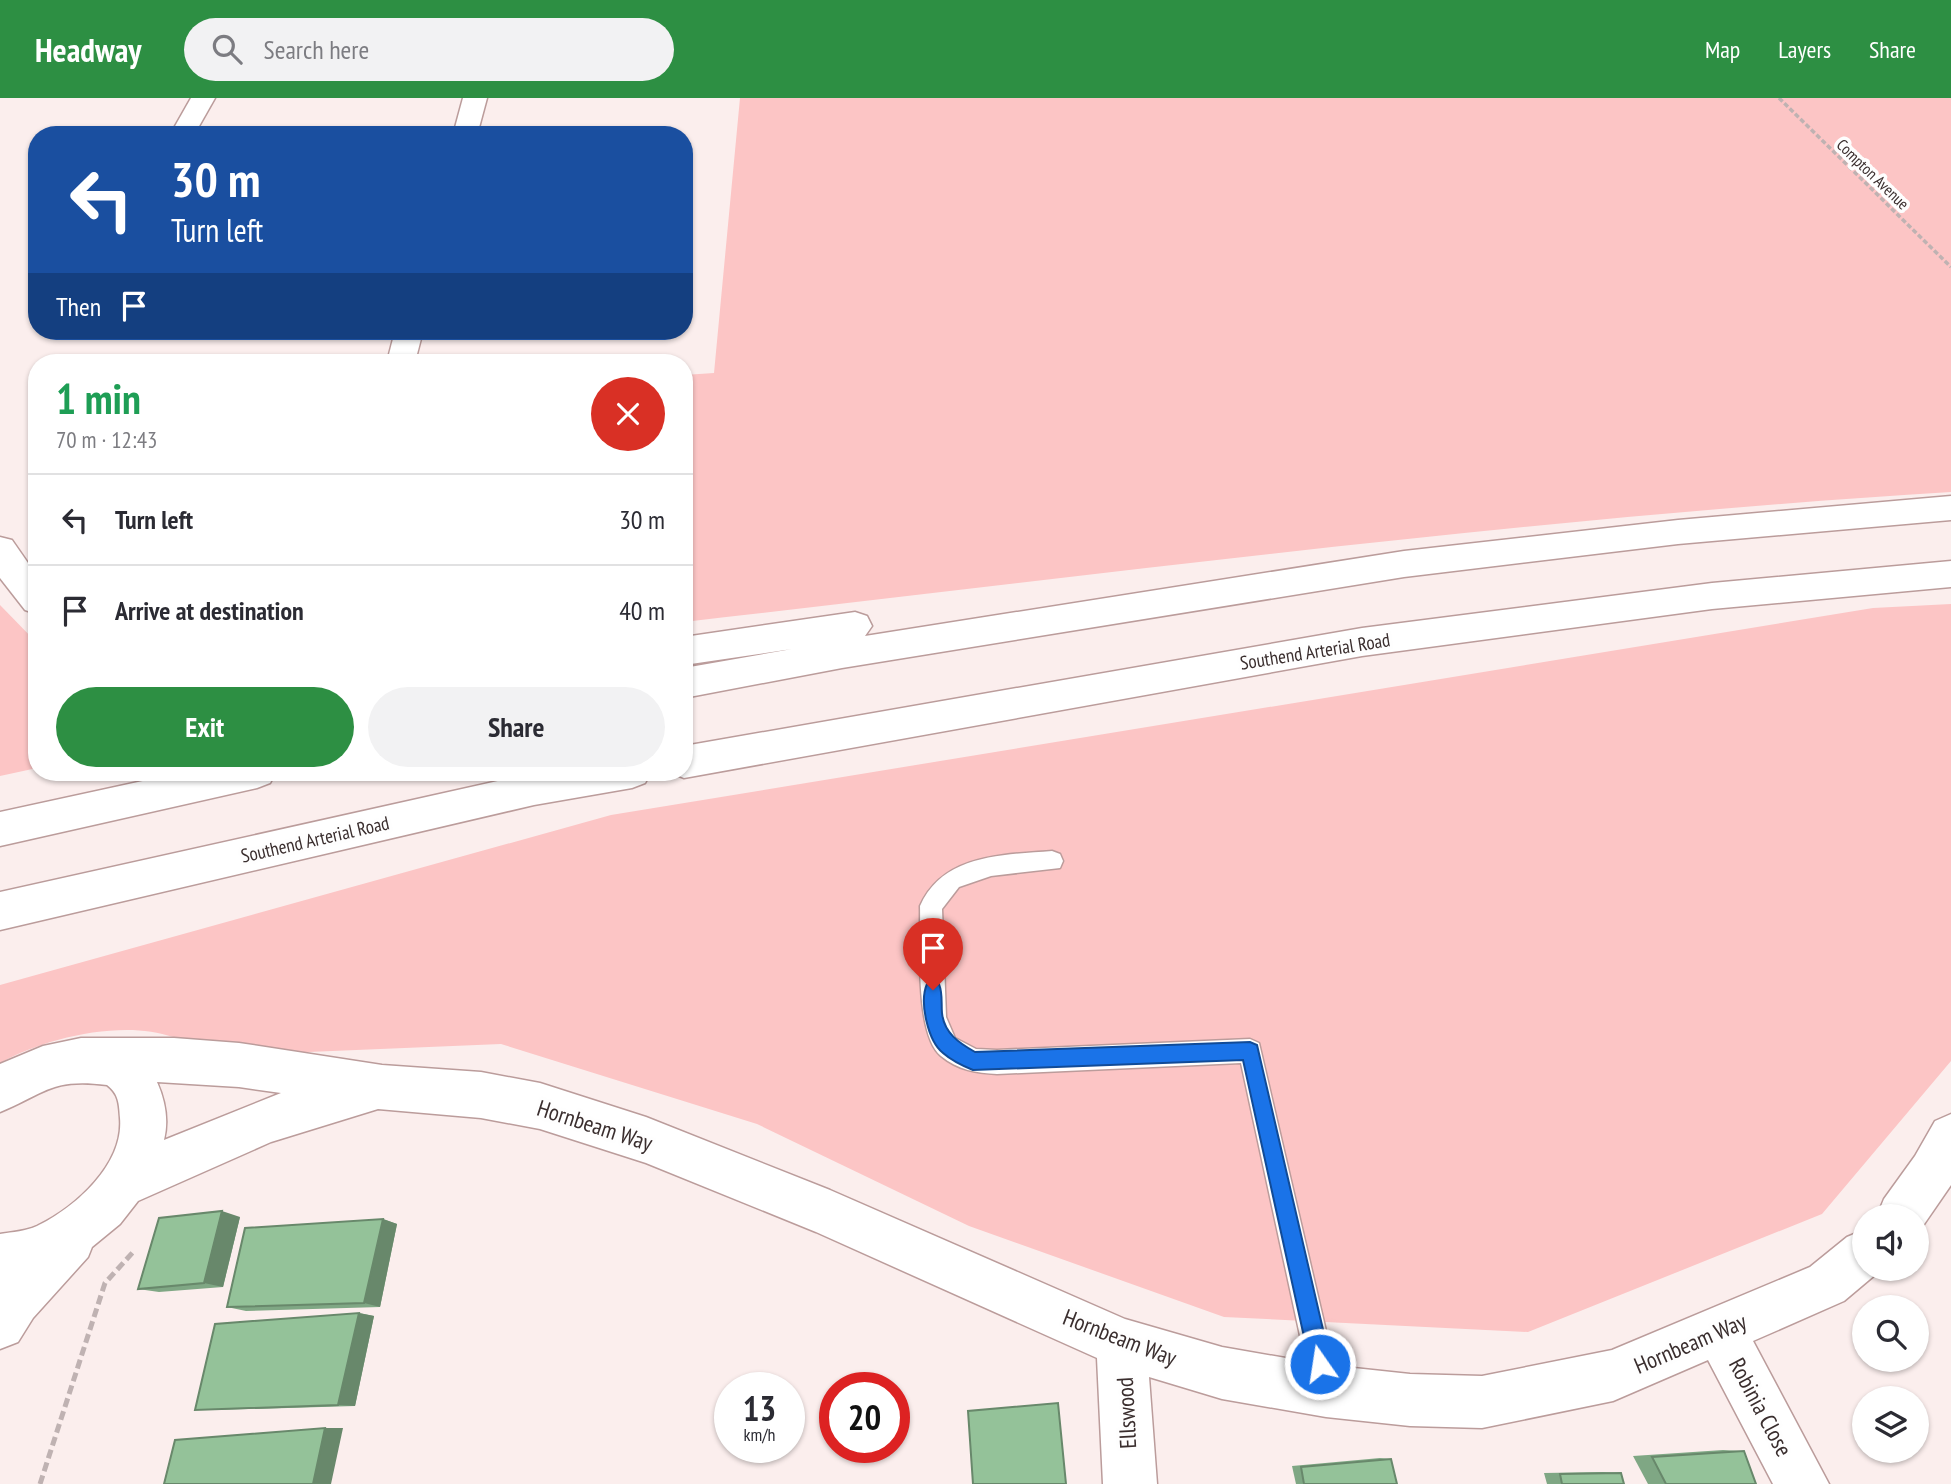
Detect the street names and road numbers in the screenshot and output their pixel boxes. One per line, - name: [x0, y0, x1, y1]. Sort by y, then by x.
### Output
- street label: Compton Avenue: [1833, 135, 1913, 213]
- street label: Southend Arterial Road: [1238, 627, 1392, 675]
- street label: Southend Arterial Road: [239, 810, 391, 868]
- street label: Hornbeam Way: [534, 1093, 657, 1157]
- street label: Hornbeam Way: [1059, 1302, 1181, 1372]
- street label: Hornbeam Way: [1629, 1306, 1751, 1380]
- street label: Robinia Close: [1723, 1353, 1799, 1461]
- street label: Ellswood: [1110, 1377, 1142, 1449]

